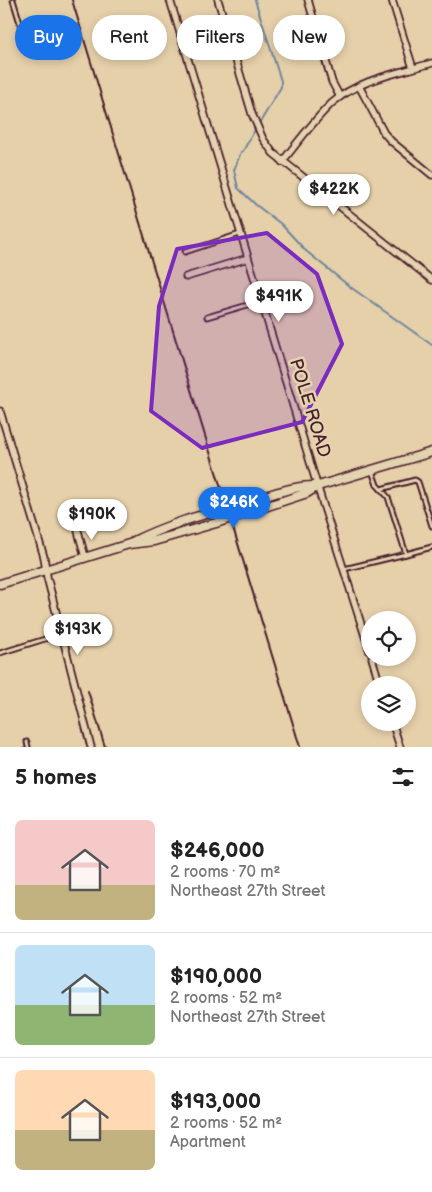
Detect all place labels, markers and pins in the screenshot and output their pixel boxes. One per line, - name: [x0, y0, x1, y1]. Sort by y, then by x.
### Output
- pin: $422K: [299, 174, 369, 216]
- pin: $491K: [244, 280, 314, 323]
- pin: $246K: [199, 486, 269, 529]
- pin: $190K: [57, 498, 127, 541]
- pin: $193K: [43, 614, 113, 656]

